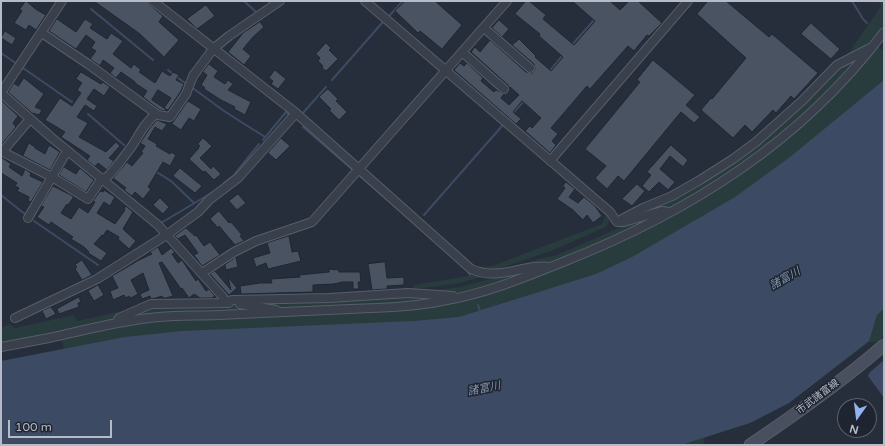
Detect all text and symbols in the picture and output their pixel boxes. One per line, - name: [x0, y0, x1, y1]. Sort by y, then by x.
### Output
- water label: 諸富川: [767, 265, 803, 293]
- street label: 市武諸富線: [794, 377, 842, 417]
- water label: 諸富川: [467, 379, 501, 399]
- north arrow: [837, 398, 877, 438]
- scale bar: [10, 412, 114, 438]
- text: 100 m: [15, 420, 52, 434]
- text: N: [848, 422, 860, 437]

